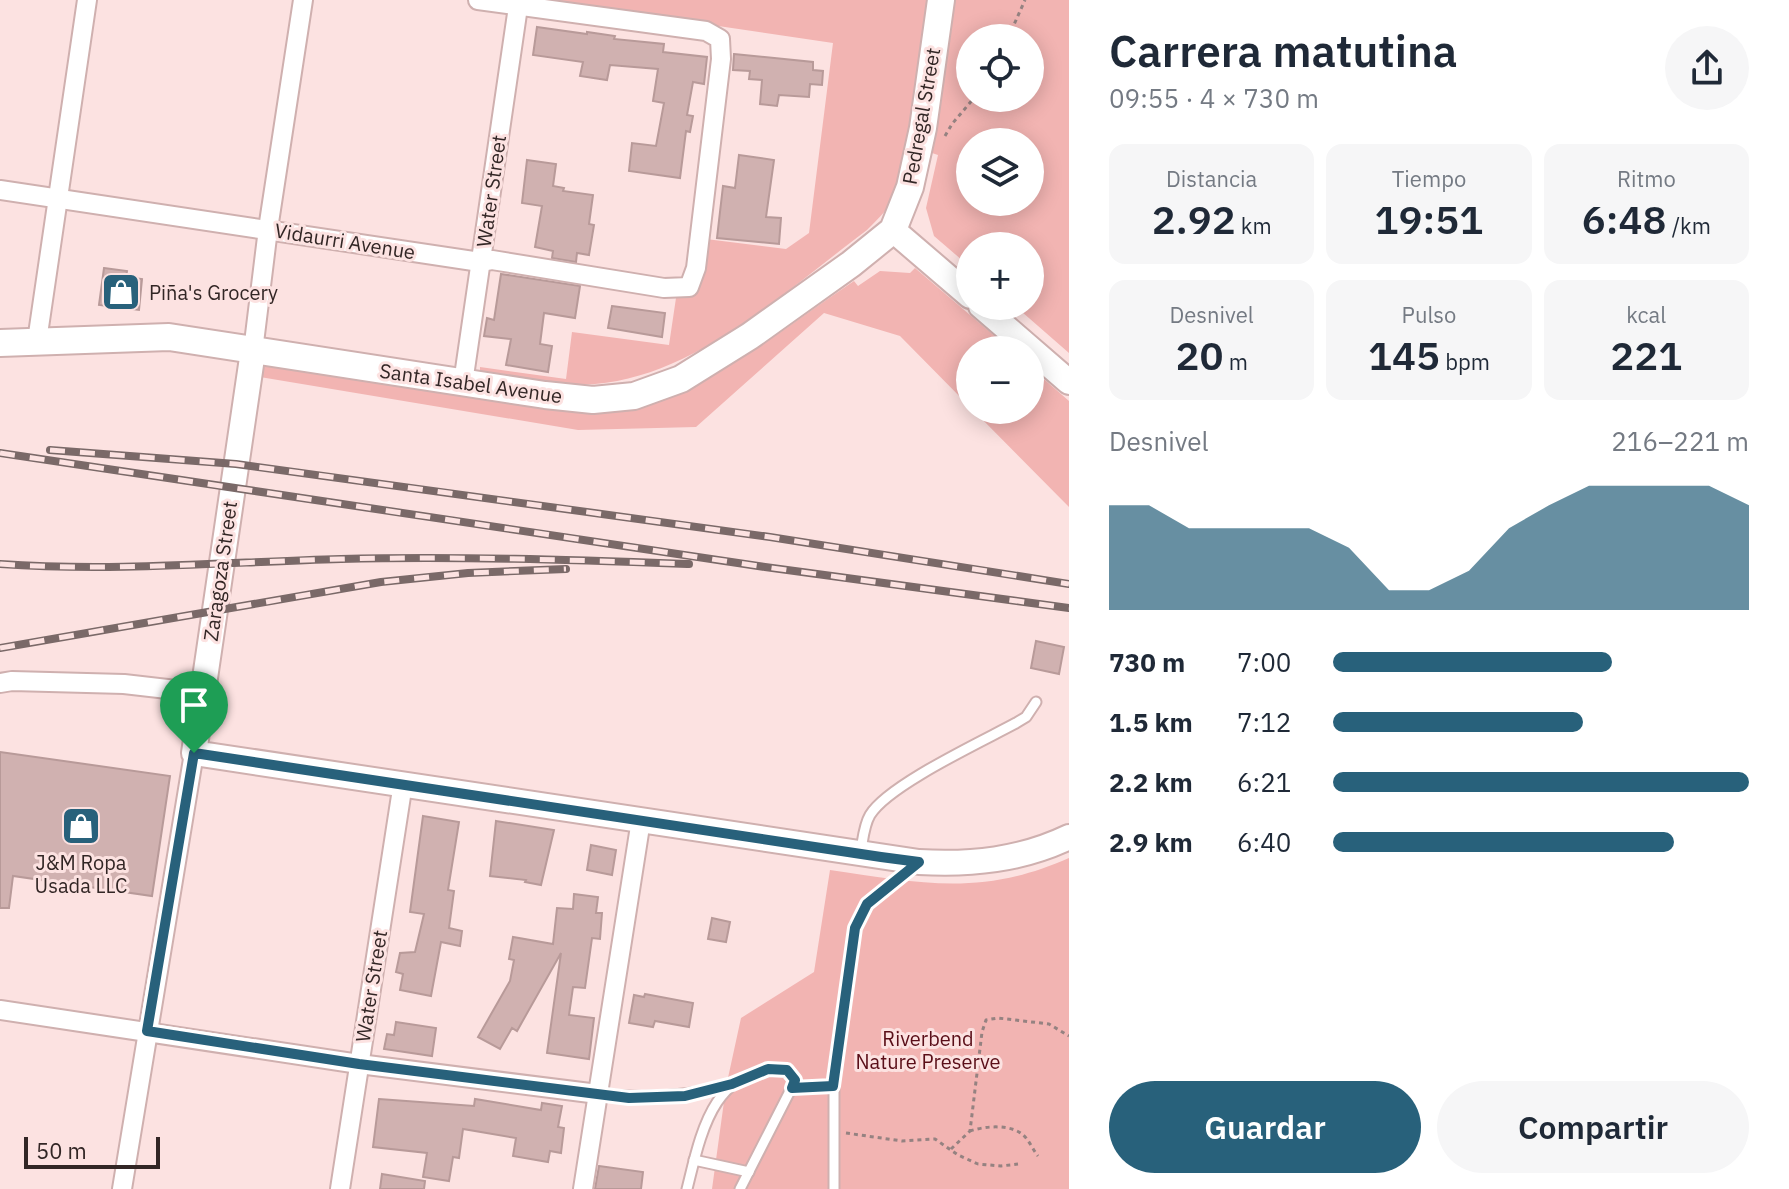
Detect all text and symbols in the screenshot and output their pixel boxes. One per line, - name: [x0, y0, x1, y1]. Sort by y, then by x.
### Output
- text: Carrera matutina: [1109, 22, 1457, 79]
- map controls: [956, 24, 1044, 424]
- button: locate: [956, 24, 1044, 112]
- button: share: [1665, 26, 1749, 110]
- street label: Pedregal Street: [896, 45, 946, 187]
- text: 09:55 · 4 × 730 m: [1109, 81, 1319, 115]
- button: layers: [956, 128, 1044, 216]
- street label: Water Street: [470, 133, 512, 249]
- text: Distancia: [1166, 164, 1257, 193]
- text: Tiempo: [1392, 164, 1466, 193]
- text: Ritmo: [1617, 164, 1676, 193]
- text: 2.92: [1152, 193, 1236, 245]
- text: 19:51: [1375, 193, 1483, 245]
- text: 6:48: [1582, 193, 1666, 245]
- text: km: [1236, 211, 1272, 240]
- text: /km: [1666, 211, 1711, 240]
- street label: Vidaurri Avenue: [273, 217, 417, 265]
- button: +: [956, 232, 1044, 320]
- shop icon: Piña's Grocery: [100, 271, 142, 313]
- place label: Piña's Grocery: [149, 279, 278, 306]
- text: Desnivel: [1170, 300, 1254, 329]
- text: Pulso: [1402, 300, 1456, 329]
- text: kcal: [1626, 300, 1666, 329]
- text: 20: [1175, 329, 1223, 381]
- text: 145: [1368, 329, 1440, 381]
- text: 221: [1610, 329, 1682, 381]
- button: −: [956, 336, 1044, 424]
- text: m: [1223, 347, 1248, 376]
- text: bpm: [1440, 347, 1490, 376]
- street label: Santa Isabel Avenue: [378, 357, 564, 409]
- text: Desnivel: [1109, 424, 1209, 458]
- text: 216–221 m: [1611, 424, 1749, 458]
- street label: Zaragoza Street: [197, 499, 243, 643]
- text: 730 m: [1109, 645, 1185, 679]
- text: 7:00: [1237, 645, 1291, 679]
- pin: [160, 671, 228, 753]
- icon: arrive: [172, 683, 216, 727]
- text: 1.5 km: [1109, 705, 1193, 739]
- text: 7:12: [1237, 705, 1291, 739]
- text: 2.2 km: [1109, 765, 1193, 799]
- text: 6:21: [1237, 765, 1291, 799]
- shop icon: J&M Ropa Usada LLC: [60, 805, 102, 847]
- text: 2.9 km: [1109, 825, 1193, 859]
- text: 6:40: [1237, 825, 1291, 859]
- place label: J&M Ropa Usada LLC: [35, 849, 127, 899]
- street label: Water Street: [349, 928, 393, 1044]
- park label: Riverbend Nature Preserve: [855, 1025, 1001, 1075]
- button: Guardar: [1109, 1081, 1421, 1173]
- button: Compartir: [1437, 1081, 1749, 1173]
- scale bar: [24, 1133, 160, 1169]
- text: 50 m: [36, 1136, 87, 1165]

